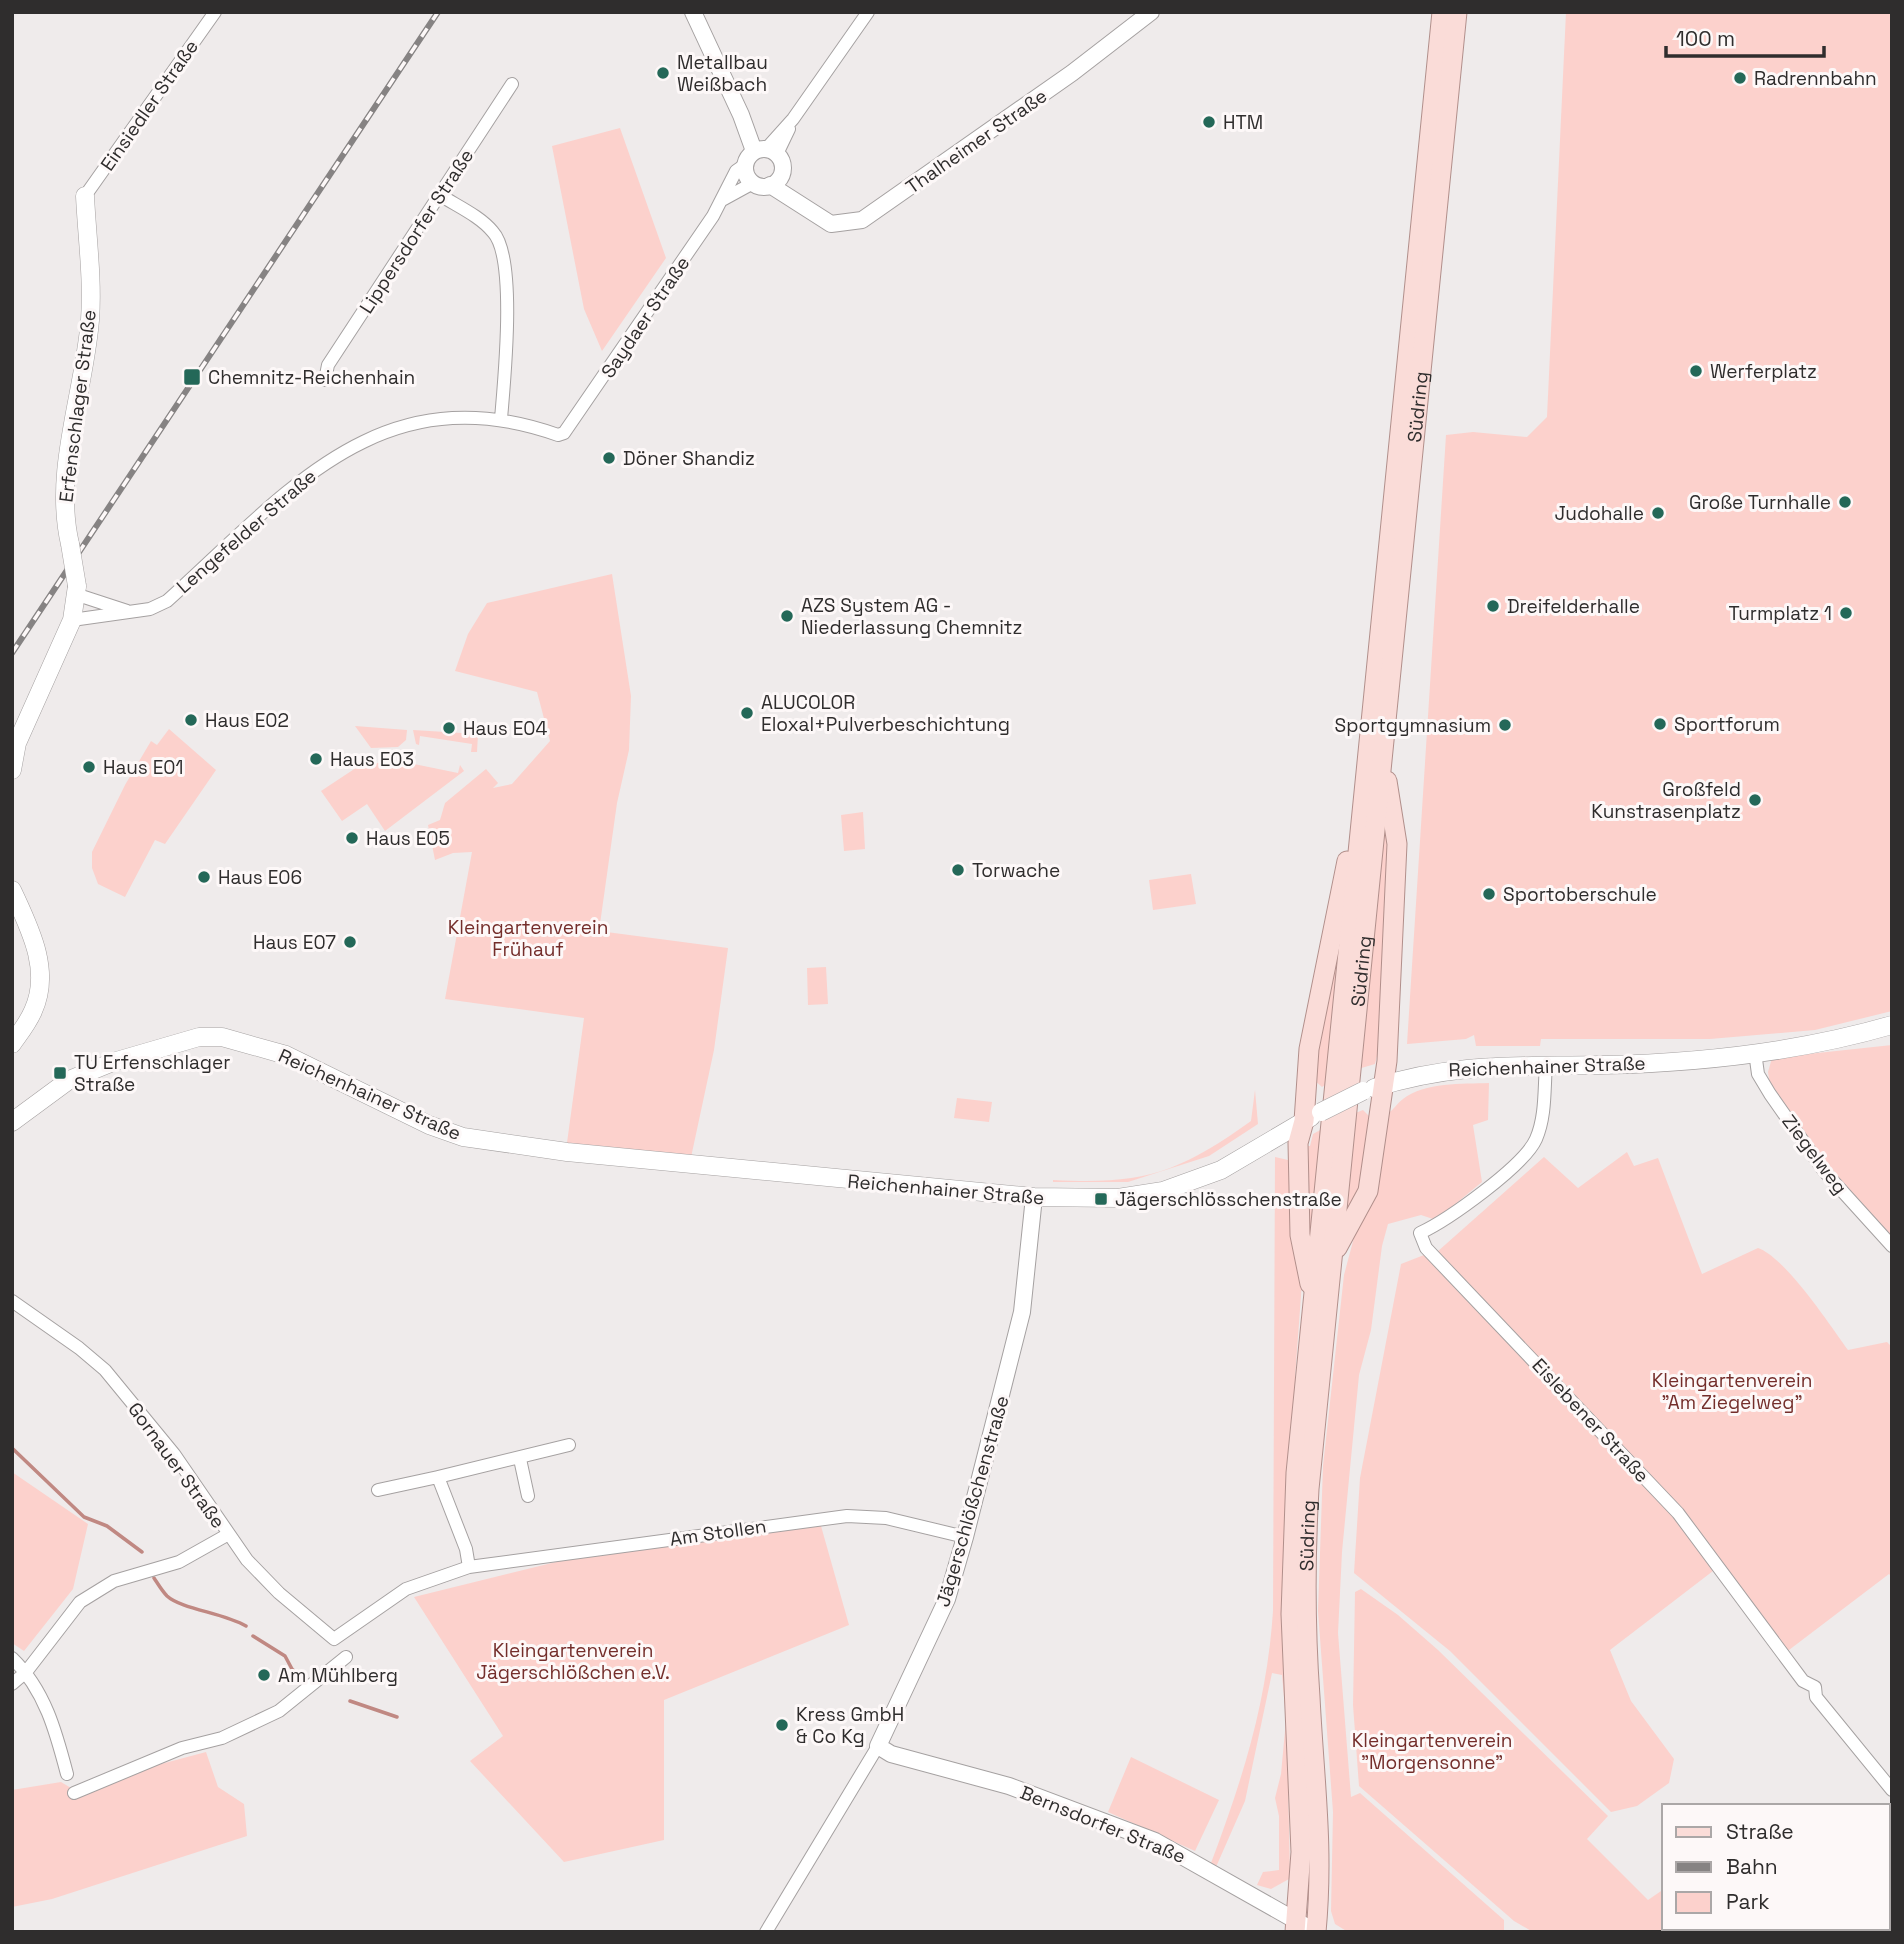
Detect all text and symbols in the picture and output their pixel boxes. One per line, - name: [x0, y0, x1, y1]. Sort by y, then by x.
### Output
- scale bar: [1666, 14, 1824, 58]
- text: 100 m: [1676, 25, 1735, 52]
- street label: Einsiedler Straße: [95, 35, 204, 176]
- place label: Metallbau Weißbach: [677, 50, 768, 97]
- marker: Metallbau Weißbach: [655, 65, 671, 81]
- place label: Radrennbahn: [1754, 66, 1877, 91]
- marker: Radrennbahn: [1732, 70, 1748, 86]
- street label: Thalheimer Straße: [901, 83, 1052, 200]
- place label: HTM: [1223, 110, 1263, 135]
- marker: HTM: [1201, 114, 1217, 130]
- street label: Lippersdorfer Straße: [354, 144, 479, 318]
- street label: Saydaer Straße: [595, 252, 695, 383]
- street label: Erfenschlager Straße: [53, 308, 102, 504]
- place label: Werferplatz: [1710, 359, 1817, 384]
- marker: Werferplatz: [1688, 363, 1704, 379]
- place label: Chemnitz-Reichenhain: [208, 365, 415, 390]
- marker: Chemnitz-Reichenhain: [182, 367, 202, 387]
- street label: Südring: [1402, 370, 1434, 444]
- place label: Döner Shandiz: [623, 446, 755, 471]
- marker: Döner Shandiz: [601, 450, 617, 466]
- street label: Lengefelder Straße: [171, 464, 321, 599]
- place label: Große Turnhalle: [1689, 490, 1831, 515]
- marker: Große Turnhalle: [1837, 494, 1853, 510]
- place label: Judohalle: [1554, 501, 1644, 526]
- marker: Judohalle: [1650, 505, 1666, 521]
- place label: AZS System AG - Niederlassung Chemnitz: [801, 593, 1022, 640]
- place label: Dreifelderhalle: [1507, 594, 1640, 619]
- marker: Dreifelderhalle: [1485, 598, 1501, 614]
- place label: Turmplatz 1: [1728, 601, 1832, 626]
- marker: Turmplatz 1: [1838, 605, 1854, 621]
- marker: AZS System AG - Niederlassung Chemnitz: [779, 608, 795, 624]
- place label: ALUCOLOR Eloxal+Pulverbeschichtung: [761, 690, 1010, 737]
- marker: ALUCOLOR Eloxal+Pulverbeschichtung: [739, 705, 755, 721]
- place label: Haus E02: [205, 708, 289, 733]
- marker: Haus E02: [183, 712, 199, 728]
- place label: Sportforum: [1674, 712, 1780, 737]
- place label: Sportgymnasium: [1335, 713, 1491, 738]
- place label: Haus E04: [463, 716, 548, 741]
- marker: Sportforum: [1652, 716, 1668, 732]
- marker: Sportgymnasium: [1497, 717, 1513, 733]
- marker: Haus E04: [441, 720, 457, 736]
- place label: Haus E03: [330, 747, 414, 772]
- marker: Haus E03: [308, 751, 324, 767]
- place label: Haus E01: [103, 755, 184, 780]
- marker: Haus E01: [81, 759, 97, 775]
- place label: Großfeld Kunstrasenplatz: [1591, 777, 1741, 824]
- marker: Großfeld Kunstrasenplatz: [1747, 792, 1763, 808]
- place label: Haus E05: [366, 826, 450, 851]
- marker: Haus E05: [344, 830, 360, 846]
- place label: Torwache: [972, 858, 1060, 883]
- marker: Torwache: [950, 862, 966, 878]
- place label: Haus E06: [218, 865, 302, 890]
- marker: Haus E06: [196, 869, 212, 885]
- place label: Sportoberschule: [1503, 882, 1657, 907]
- marker: Sportoberschule: [1481, 886, 1497, 902]
- park label: Kleingartenverein Frühauf: [448, 915, 608, 962]
- place label: Haus E07: [253, 930, 336, 955]
- marker: Haus E07: [342, 934, 358, 950]
- street label: Südring: [1345, 934, 1377, 1008]
- street label: Reichenhainer Straße: [275, 1043, 465, 1146]
- place label: TU Erfenschlager Straße: [74, 1050, 230, 1097]
- street label: Reichenhainer Straße: [1448, 1051, 1646, 1082]
- marker: TU Erfenschlager Straße: [52, 1065, 68, 1081]
- street label: Ziegelweg: [1776, 1109, 1853, 1199]
- street label: Reichenhainer Straße: [847, 1168, 1045, 1211]
- place label: Jägerschlösschenstraße: [1115, 1187, 1342, 1212]
- marker: Jägerschlösschenstraße: [1093, 1191, 1109, 1207]
- street label: Eislebener Straße: [1527, 1353, 1655, 1488]
- park label: Kleingartenverein "Am Ziegelweg": [1652, 1368, 1812, 1415]
- street label: Jägerschlößchenstraße: [930, 1393, 1015, 1610]
- street label: Gornauer Straße: [122, 1397, 231, 1533]
- street label: Südring: [1294, 1499, 1321, 1571]
- street label: Am Stollen: [668, 1513, 768, 1552]
- park label: Kleingartenverein Jägerschlößchen e.V.: [476, 1638, 670, 1685]
- place label: Am Mühlberg: [278, 1663, 398, 1688]
- marker: Am Mühlberg: [256, 1667, 272, 1683]
- place label: Kress GmbH & Co Kg: [796, 1702, 904, 1749]
- marker: Kress GmbH & Co Kg: [774, 1717, 790, 1733]
- park label: Kleingartenverein "Morgensonne": [1352, 1728, 1512, 1775]
- street label: Bernsdorfer Straße: [1016, 1780, 1189, 1869]
- legend: [1662, 1804, 1890, 1930]
- text: Straße: [1726, 1818, 1794, 1845]
- text: Bahn: [1726, 1853, 1778, 1880]
- text: Park: [1726, 1888, 1770, 1915]

